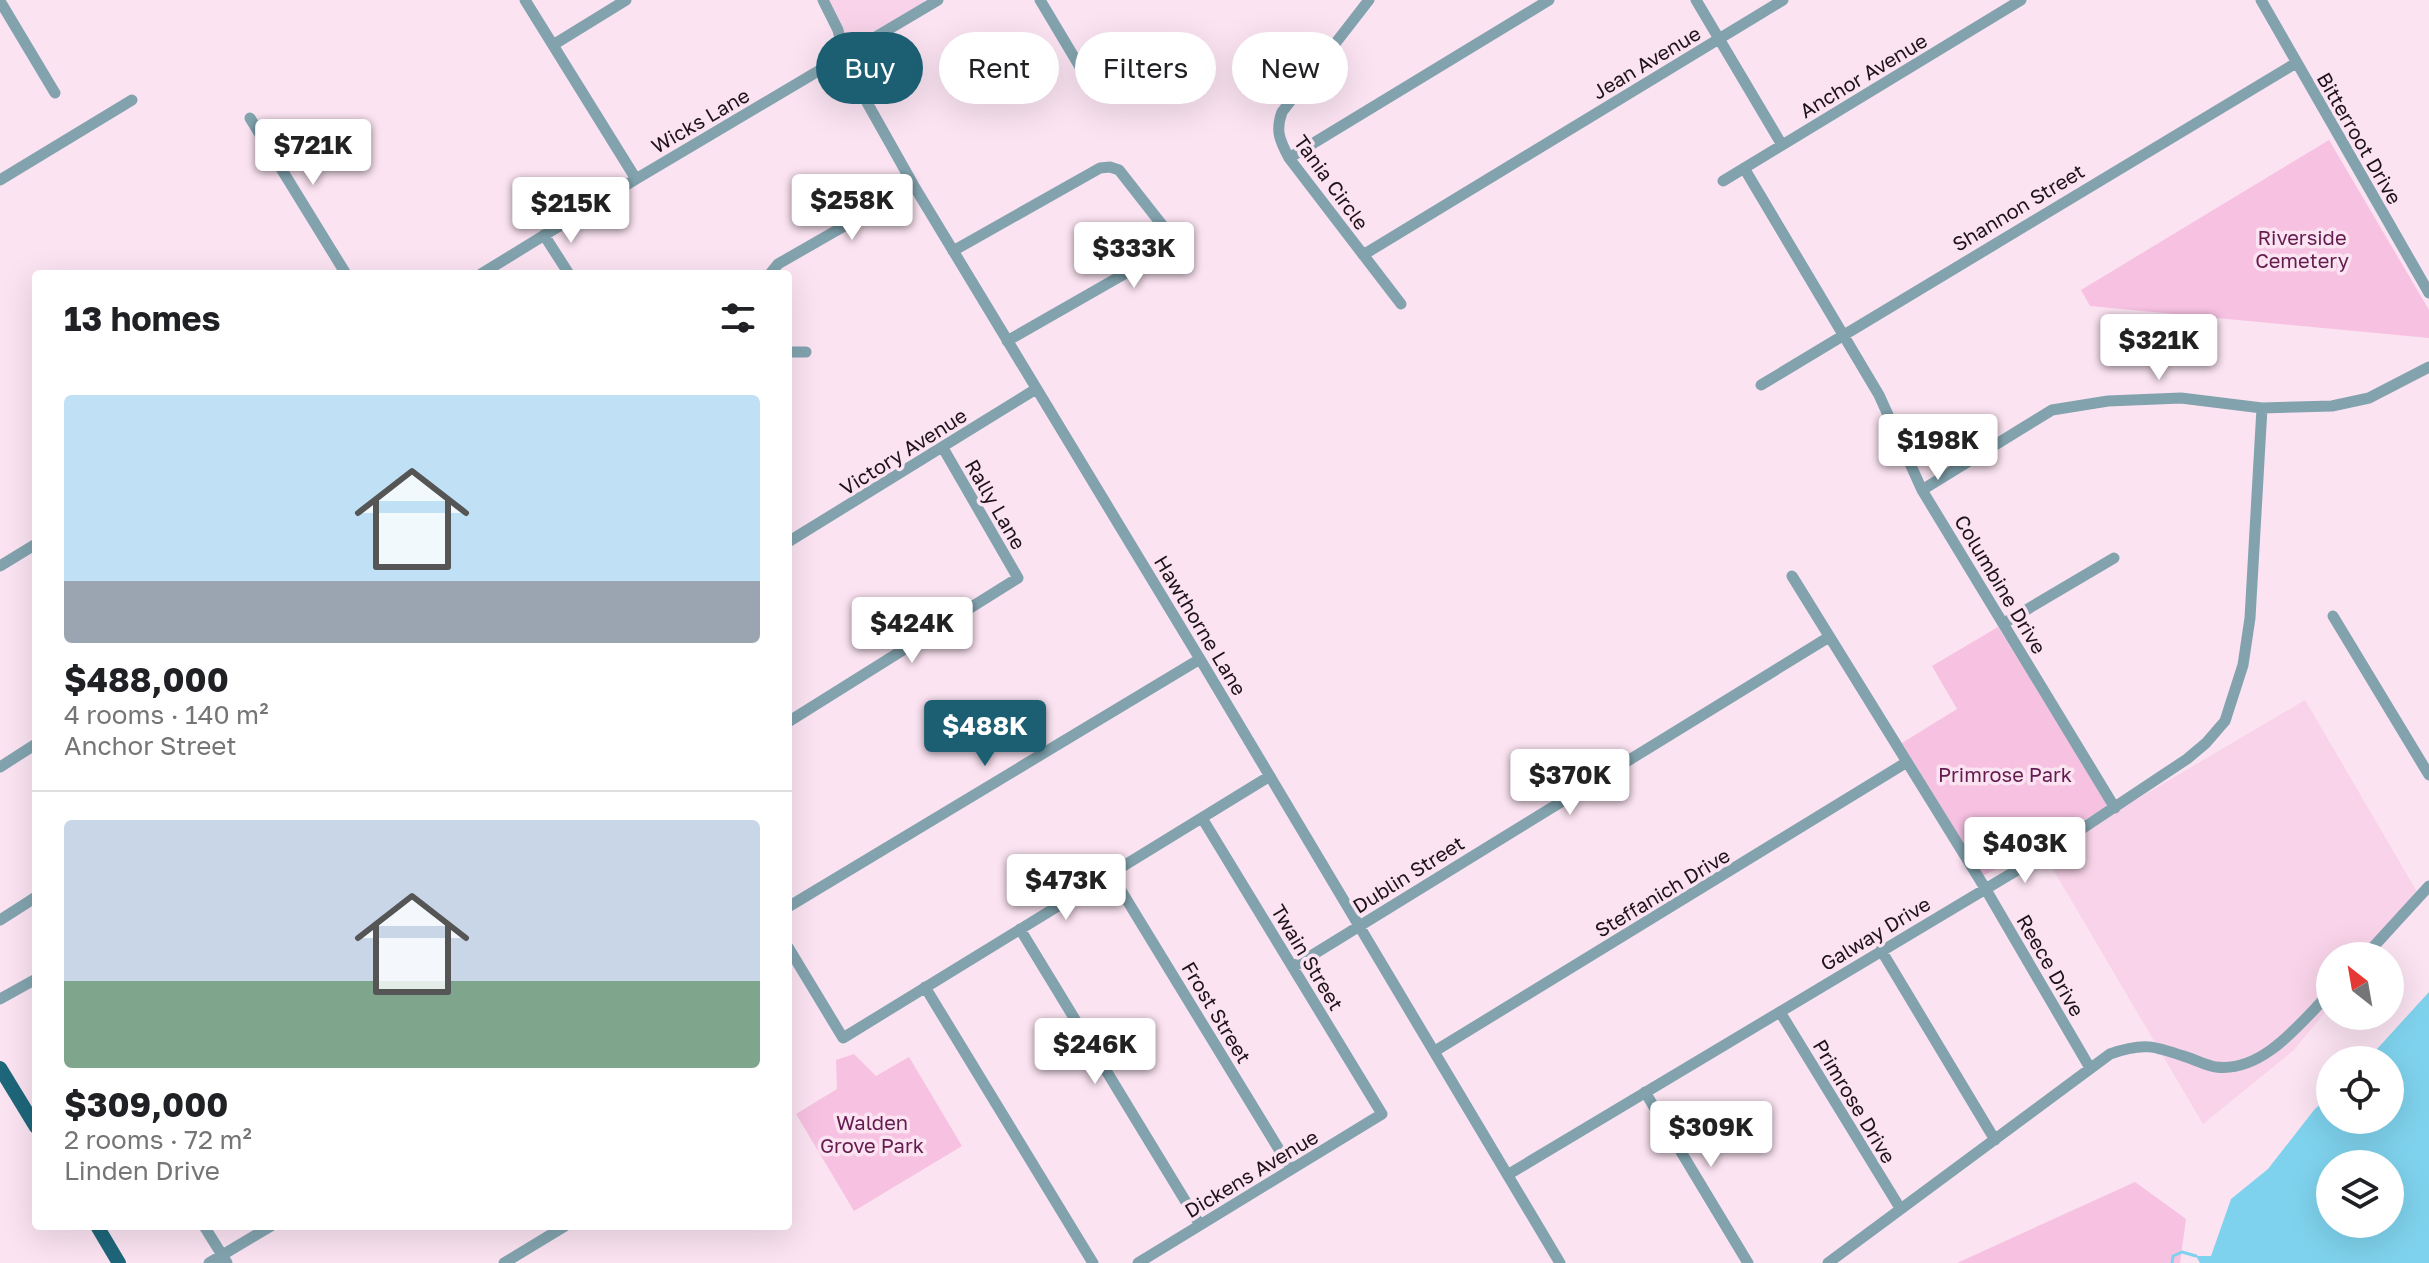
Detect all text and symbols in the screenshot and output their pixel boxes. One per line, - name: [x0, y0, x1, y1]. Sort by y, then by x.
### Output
- street label: Jean Avenue: [1588, 20, 1704, 104]
- street label: Anchor Avenue: [1795, 28, 1931, 122]
- chip: Buy: [816, 32, 923, 104]
- chip: Rent: [939, 32, 1059, 104]
- chip: Filters: [1075, 32, 1216, 104]
- chip: New: [1232, 32, 1348, 104]
- street label: Bitterroot Drive: [2313, 68, 2407, 208]
- street label: Wicks Lane: [647, 82, 753, 158]
- pin: $721K: [257, 119, 369, 187]
- text: $721K: [273, 129, 353, 160]
- street label: Tania Circle: [1290, 130, 1374, 234]
- street label: Shannon Street: [1948, 158, 2088, 256]
- pin: $258K: [796, 174, 908, 242]
- pin: $215K: [515, 177, 627, 245]
- text: $258K: [810, 184, 894, 215]
- text: $215K: [530, 187, 612, 218]
- pin: $333K: [1078, 222, 1190, 290]
- park label: Riverside Cemetery: [2255, 225, 2349, 272]
- text: $333K: [1092, 232, 1176, 263]
- icon: filters: [716, 296, 760, 340]
- text: 13 homes: [64, 298, 221, 338]
- pin: $321K: [2103, 314, 2215, 382]
- text: $321K: [2118, 324, 2200, 355]
- street label: Victory Avenue: [835, 402, 971, 500]
- pin: $198K: [1882, 414, 1994, 482]
- text: $198K: [1897, 424, 1979, 455]
- icon: home: [340, 447, 484, 591]
- street label: Rally Lane: [961, 455, 1031, 553]
- street label: Columbine Drive: [1950, 510, 2052, 658]
- street label: Hawthorne Lane: [1150, 551, 1252, 699]
- pin: $424K: [856, 597, 968, 665]
- text: $424K: [870, 607, 954, 638]
- text: $488,000: [64, 659, 229, 699]
- text: 4 rooms · 140 m²: [64, 699, 269, 730]
- pin: $488K: [929, 700, 1041, 768]
- text: $488K: [942, 710, 1028, 741]
- text: Anchor Street: [64, 730, 237, 761]
- pin: $370K: [1514, 749, 1626, 817]
- text: $370K: [1528, 759, 1612, 790]
- park label: Primrose Park: [1938, 762, 2072, 786]
- pin: $403K: [1969, 817, 2081, 885]
- text: $403K: [1982, 827, 2068, 858]
- street label: Dublin Street: [1348, 830, 1468, 918]
- street label: Steffanich Drive: [1590, 842, 1734, 942]
- pin: $473K: [1010, 854, 1122, 922]
- text: $473K: [1025, 864, 1107, 895]
- icon: home: [340, 872, 484, 1016]
- street label: Galway Drive: [1816, 891, 1934, 975]
- street label: Twain Street: [1267, 900, 1349, 1014]
- street label: Reece Drive: [2012, 910, 2090, 1020]
- north arrow: [2316, 942, 2404, 1030]
- map controls: [2316, 942, 2404, 1238]
- street label: Frost Street: [1177, 957, 1257, 1067]
- pin: $246K: [1039, 1018, 1151, 1086]
- text: $246K: [1053, 1028, 1137, 1059]
- street label: Primrose Drive: [1809, 1035, 1901, 1167]
- button: locate: [2316, 1046, 2404, 1134]
- text: $309,000: [64, 1084, 228, 1124]
- pin: $309K: [1655, 1101, 1767, 1169]
- park label: Walden Grove Park: [820, 1110, 924, 1157]
- text: $309K: [1668, 1111, 1754, 1142]
- text: 2 rooms · 72 m²: [64, 1124, 252, 1155]
- street label: Dickens Avenue: [1180, 1124, 1322, 1222]
- button: layers: [2316, 1150, 2404, 1238]
- text: Linden Drive: [64, 1155, 220, 1186]

